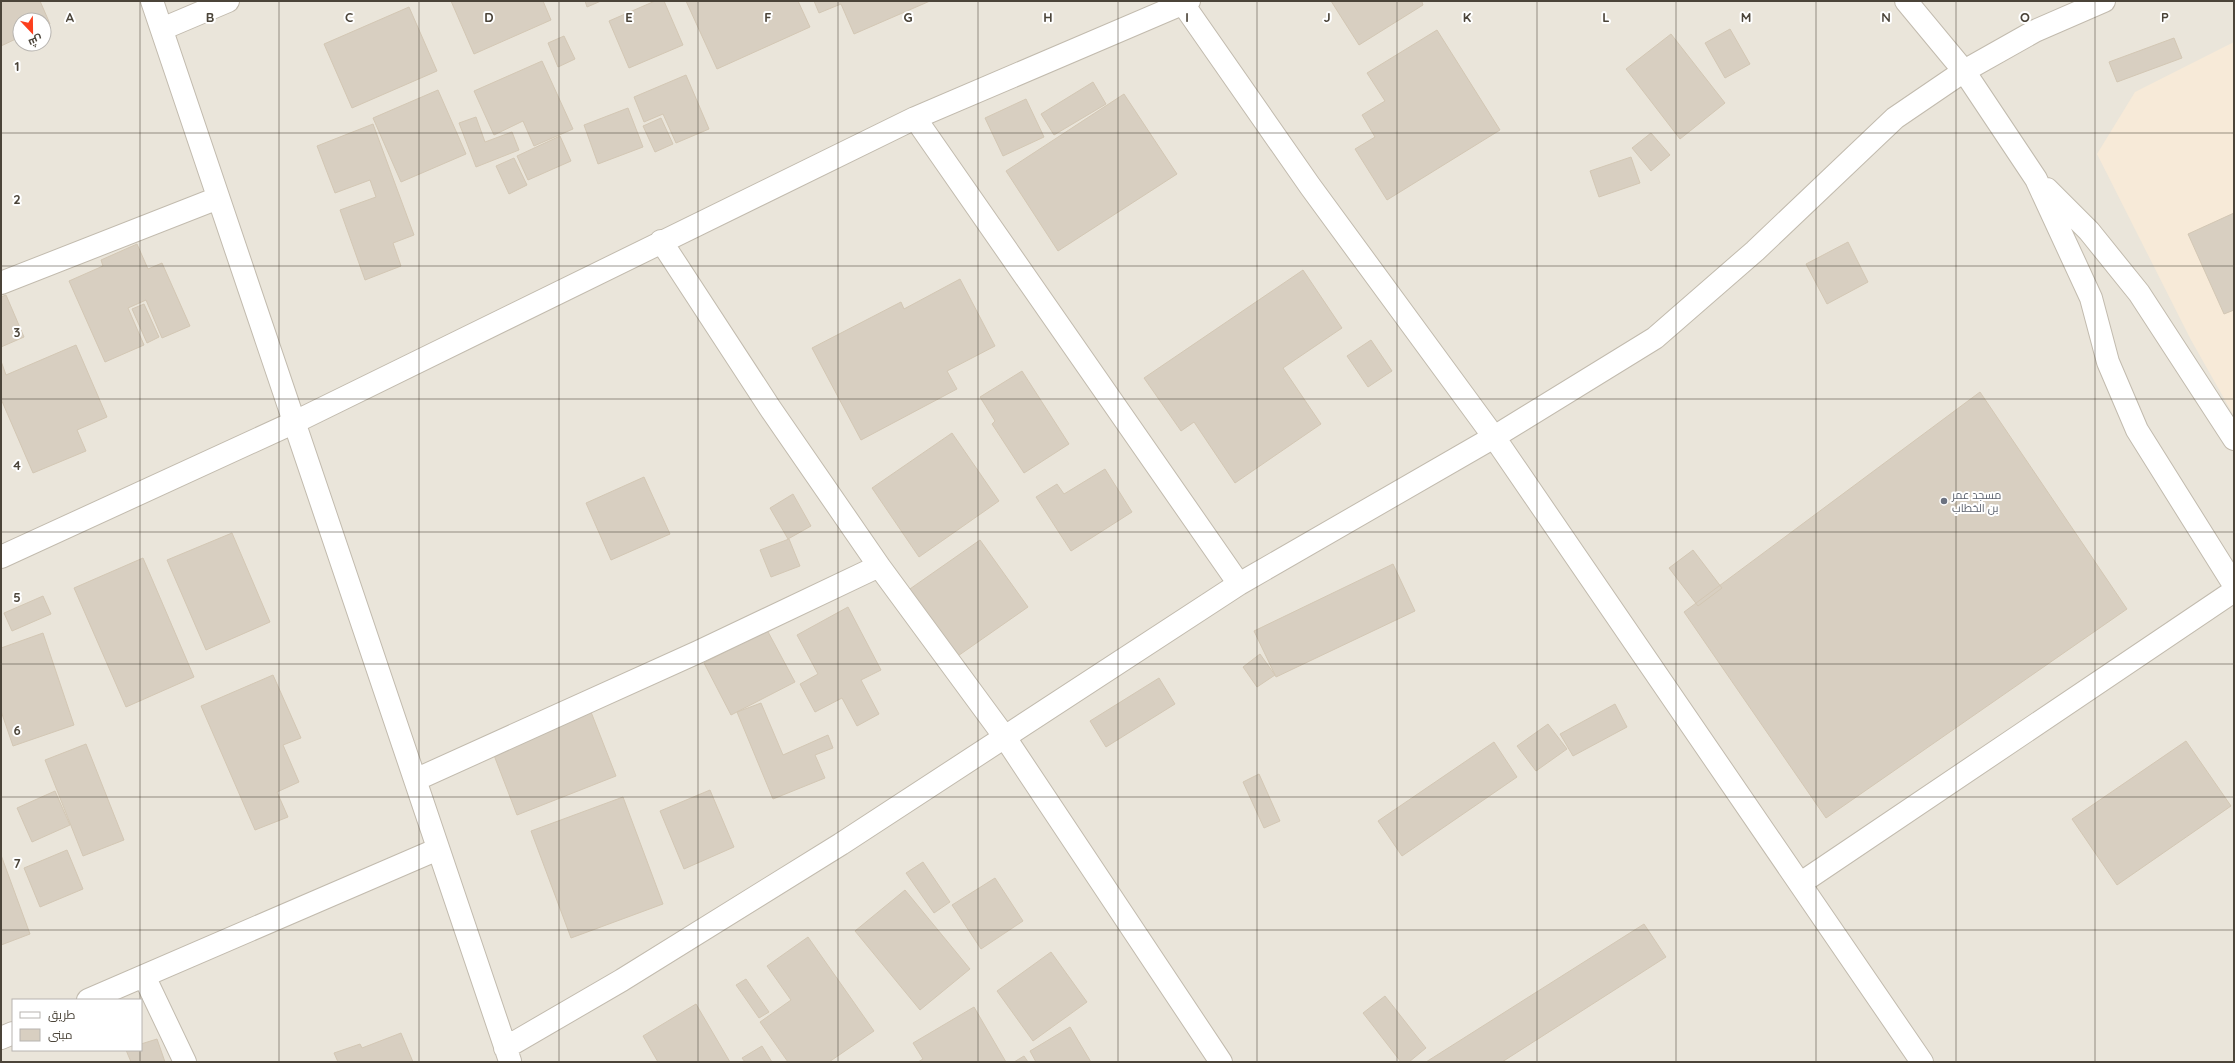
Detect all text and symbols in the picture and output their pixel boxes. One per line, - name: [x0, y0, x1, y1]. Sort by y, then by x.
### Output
- text: A: [66, 9, 75, 25]
- text: B: [206, 9, 214, 25]
- text: C: [345, 9, 353, 25]
- text: D: [484, 9, 494, 25]
- text: E: [625, 9, 633, 25]
- text: F: [764, 9, 772, 25]
- text: G: [903, 9, 913, 25]
- text: H: [1043, 9, 1053, 25]
- text: I: [1185, 9, 1189, 25]
- text: J: [1323, 9, 1331, 25]
- text: K: [1463, 9, 1472, 25]
- text: L: [1602, 9, 1610, 25]
- text: M: [1741, 9, 1751, 25]
- text: N: [1881, 9, 1891, 25]
- text: O: [2020, 9, 2030, 25]
- text: P: [2161, 9, 2169, 25]
- north arrow: [12, 12, 52, 52]
- text: ش: [27, 32, 45, 50]
- text: 1: [14, 58, 20, 74]
- text: 2: [13, 191, 21, 207]
- text: 3: [14, 324, 21, 340]
- text: 4: [13, 457, 21, 473]
- place label: مسجد عمر بن الخطاب: [1951, 488, 2001, 515]
- marker: مسجد عمر بن الخطاب: [1939, 496, 1949, 506]
- text: 5: [13, 589, 21, 605]
- text: 6: [13, 722, 21, 738]
- text: 7: [13, 855, 21, 871]
- legend: [12, 999, 142, 1051]
- text: طريق: [48, 1007, 76, 1022]
- text: مبنى: [48, 1027, 73, 1042]

